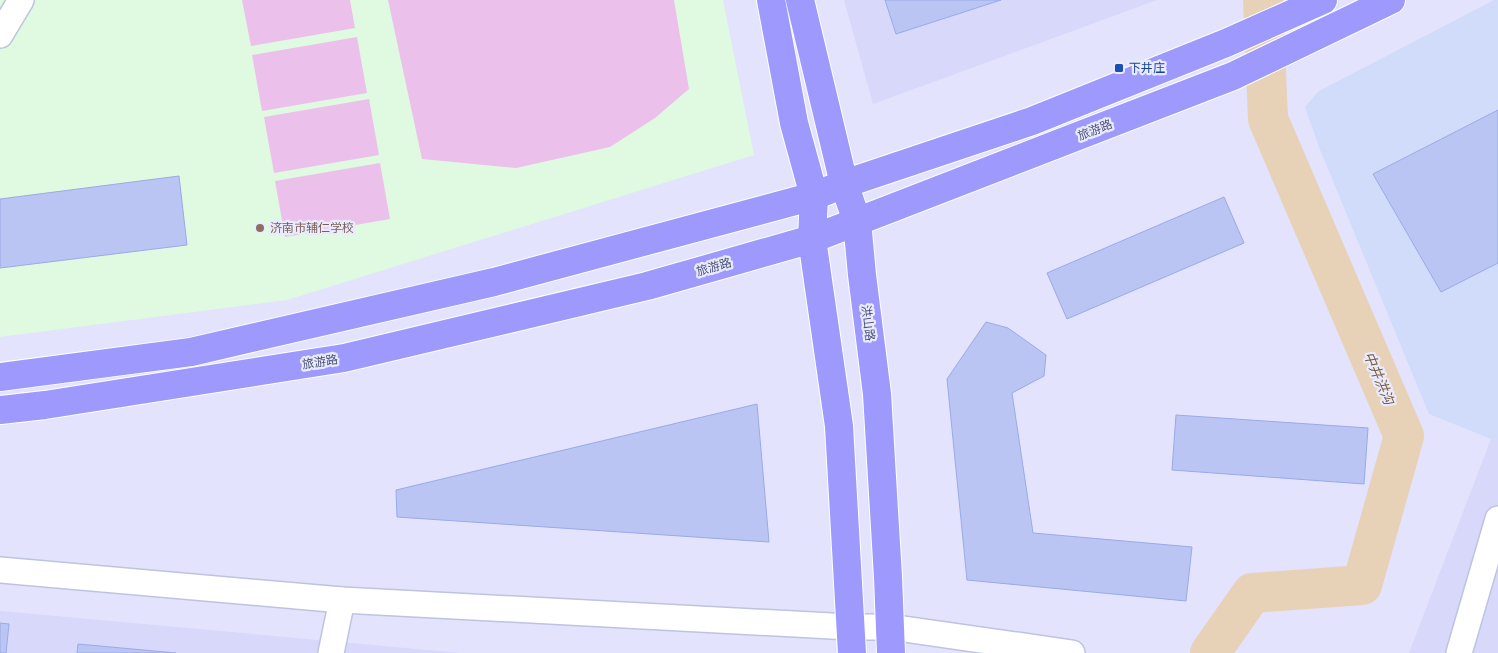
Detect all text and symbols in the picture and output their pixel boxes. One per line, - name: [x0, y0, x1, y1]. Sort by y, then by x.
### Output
- place label: 下井庄: [1129, 61, 1165, 75]
- marker: 下井庄: [1113, 62, 1125, 74]
- street label: 旅游路: [1076, 117, 1114, 143]
- place label: 济南市辅仁学校: [270, 221, 354, 235]
- marker: 济南市辅仁学校: [254, 222, 266, 234]
- street label: 旅游路: [695, 255, 733, 279]
- street label: 洪山路: [859, 304, 877, 342]
- water label: 中井洪沟: [1361, 349, 1398, 409]
- street label: 旅游路: [301, 352, 339, 372]

